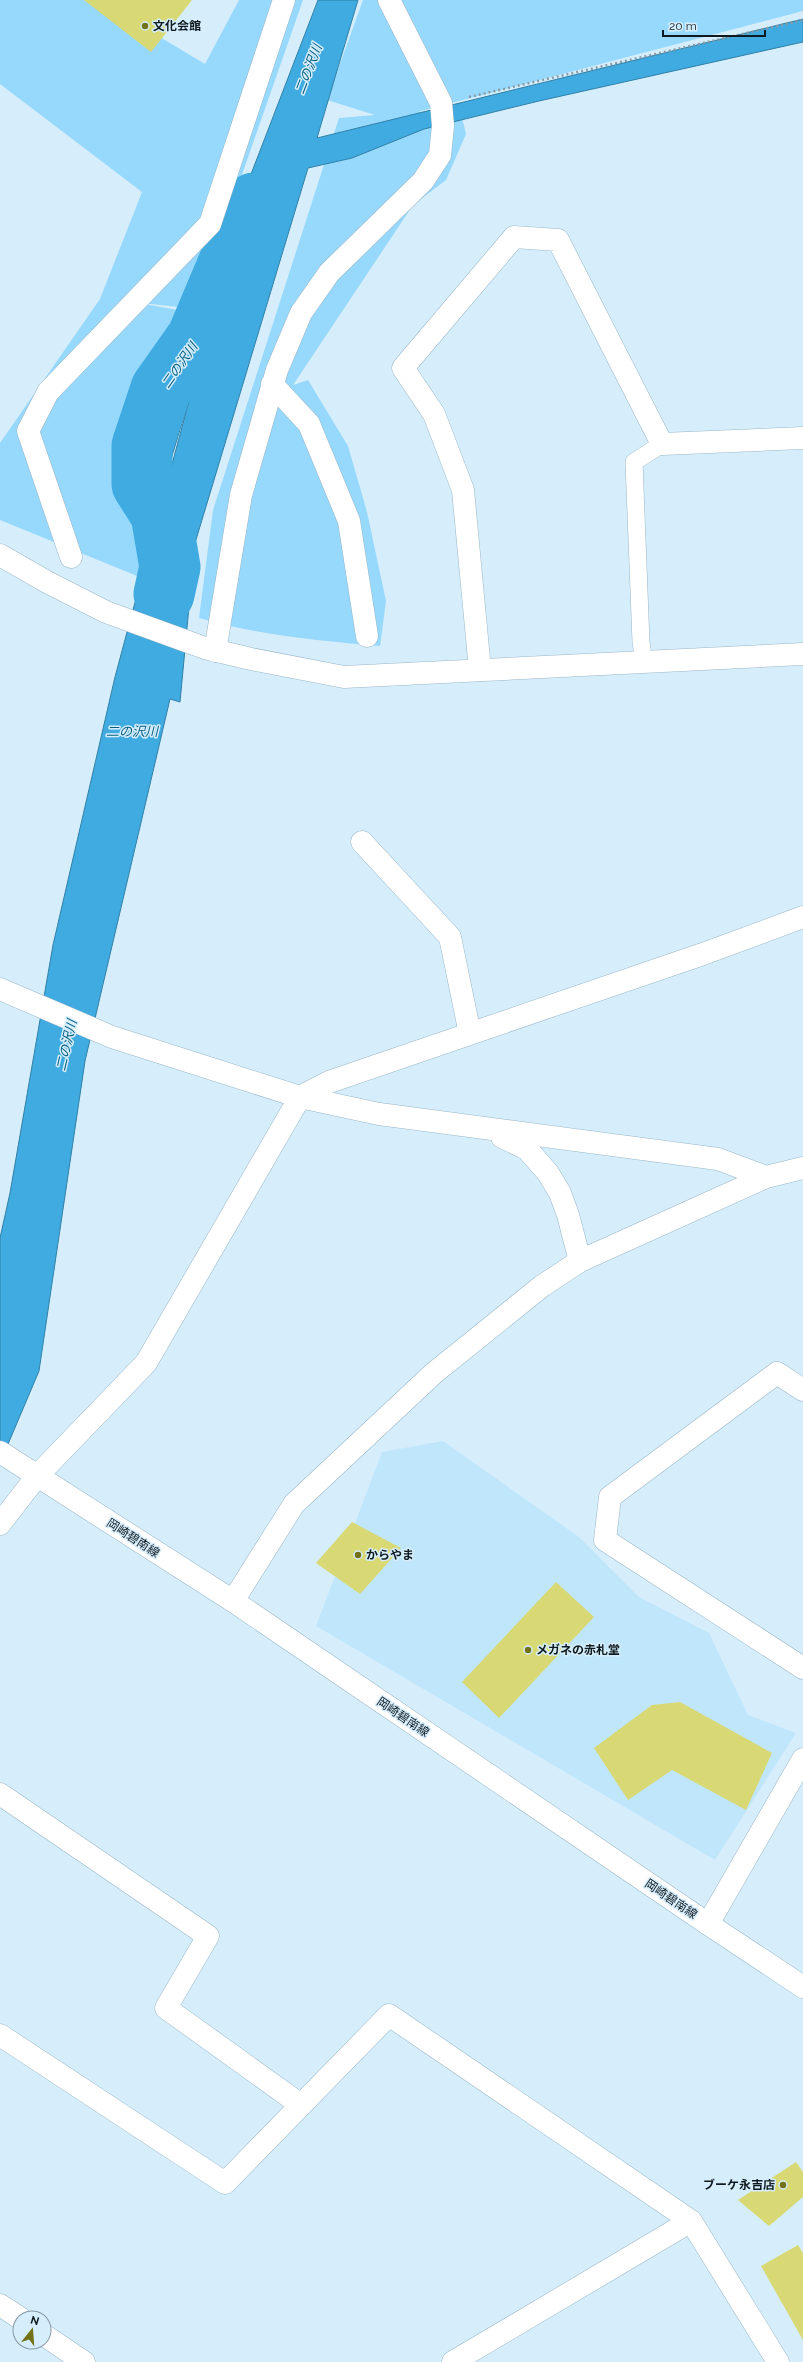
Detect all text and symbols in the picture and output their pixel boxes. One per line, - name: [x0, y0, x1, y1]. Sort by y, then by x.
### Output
- scale bar: [663, 12, 765, 38]
- place label: 文化会館: [153, 19, 201, 33]
- text: 20 m: [669, 19, 697, 33]
- marker: 文化会館: [140, 21, 150, 31]
- water label: 二の沢川: [292, 40, 326, 96]
- water label: 二の沢川: [158, 338, 202, 391]
- water label: 二の沢川: [106, 724, 160, 739]
- water label: 二の沢川: [53, 1016, 80, 1072]
- street label: 岡崎碧南線: [104, 1516, 162, 1560]
- place label: からやま: [366, 1548, 414, 1562]
- marker: からやま: [353, 1550, 363, 1560]
- place label: メガネの赤札堂: [536, 1643, 620, 1657]
- marker: メガネの赤札堂: [523, 1645, 533, 1655]
- street label: 岡崎碧南線: [374, 1694, 432, 1740]
- street label: 岡崎碧南線: [642, 1876, 700, 1922]
- place label: ブーケ永吉店: [703, 2178, 775, 2192]
- marker: ブーケ永吉店: [778, 2180, 788, 2190]
- north arrow: [12, 2310, 52, 2350]
- text: N: [29, 2313, 41, 2328]

